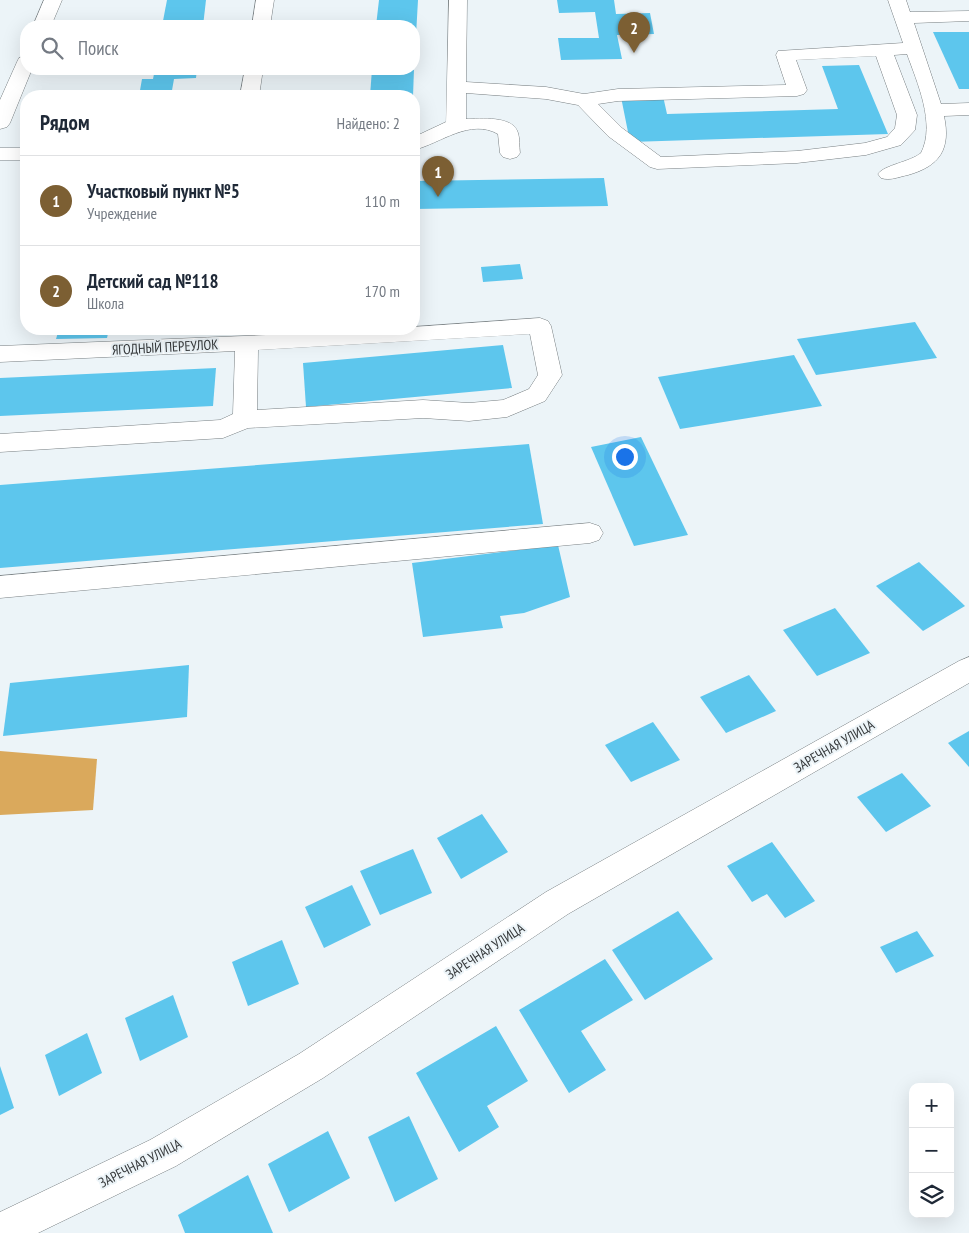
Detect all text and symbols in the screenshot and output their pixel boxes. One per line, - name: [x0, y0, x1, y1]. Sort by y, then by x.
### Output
- pin: 2: [618, 12, 650, 53]
- search box: [20, 20, 420, 75]
- icon: search: [38, 34, 66, 62]
- text: Поиск: [78, 36, 119, 60]
- text: Рядом: [40, 109, 90, 136]
- text: Найдено: 2: [337, 113, 400, 133]
- pin: 1: [422, 156, 454, 197]
- text: Участковый пункт №5: [87, 179, 240, 203]
- text: 1: [52, 191, 60, 211]
- text: 110 m: [365, 191, 400, 211]
- text: Учреждение: [87, 203, 157, 223]
- text: Детский сад №118: [87, 269, 219, 293]
- text: 2: [52, 281, 60, 301]
- text: 170 m: [365, 281, 400, 301]
- text: Школа: [87, 293, 124, 313]
- street label: ЯГОДНЫЙ ПЕРЕУЛОК: [111, 335, 219, 359]
- your location: [612, 444, 638, 470]
- street label: ЗАРЕЧНАЯ УЛИЦА: [790, 715, 878, 776]
- street label: ЗАРЕЧНАЯ УЛИЦА: [442, 919, 528, 983]
- map controls: [909, 1083, 954, 1218]
- button: +: [909, 1083, 954, 1128]
- button: −: [909, 1128, 954, 1173]
- street label: ЗАРЕЧНАЯ УЛИЦА: [96, 1134, 185, 1191]
- button: layers: [909, 1173, 954, 1218]

